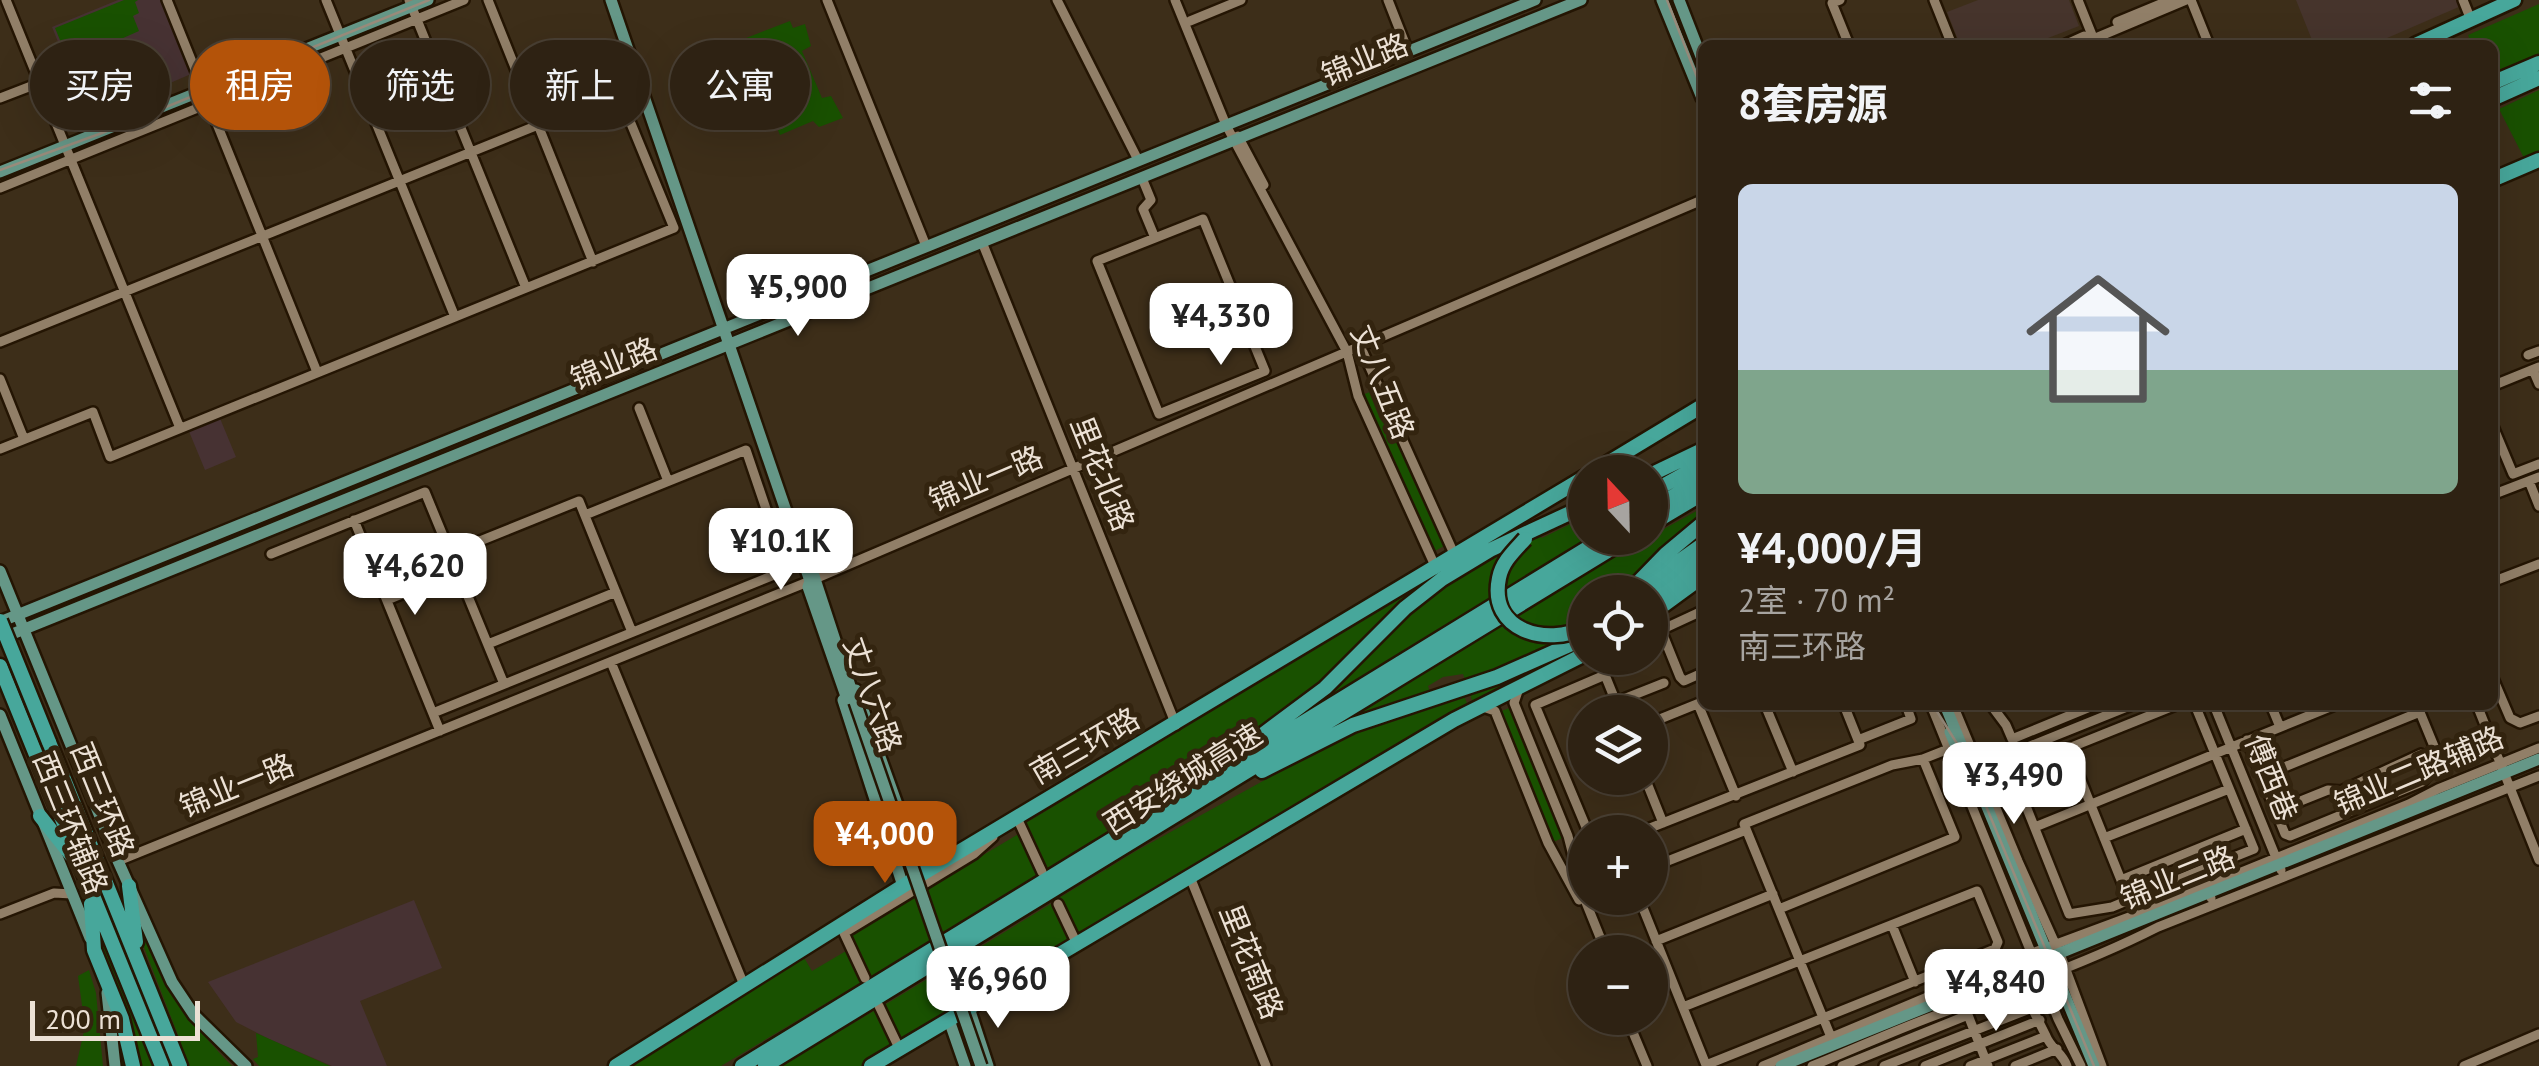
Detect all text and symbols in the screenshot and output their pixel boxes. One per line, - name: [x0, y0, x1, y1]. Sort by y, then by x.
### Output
- street label: 锦业路: [1315, 24, 1413, 94]
- chip: 买房: [30, 40, 170, 130]
- chip: 租房: [190, 40, 330, 130]
- chip: 筛选: [350, 40, 490, 130]
- chip: 新上: [510, 40, 650, 130]
- chip: 公寓: [670, 40, 810, 130]
- icon: filters: [2403, 73, 2458, 128]
- text: 8套房源: [1738, 76, 1888, 131]
- icon: home: [2008, 249, 2188, 429]
- pin: ¥5,900: [717, 254, 879, 339]
- text: ¥5,900: [749, 265, 847, 307]
- pin: ¥4,330: [1140, 283, 1302, 368]
- text: ¥4,330: [1172, 294, 1270, 336]
- street label: 丈八五路: [1343, 319, 1424, 444]
- street label: 锦业路: [564, 328, 662, 398]
- street label: 里花北路: [1063, 411, 1144, 536]
- street label: 锦业一路: [923, 436, 1048, 519]
- north arrow: [1568, 455, 1668, 555]
- map controls: [1568, 455, 1668, 1035]
- pin: ¥10.1K: [700, 508, 862, 593]
- text: ¥10.1K: [731, 519, 831, 561]
- text: ¥4,000/月: [1738, 520, 1927, 575]
- pin: ¥4,620: [334, 533, 496, 618]
- text: ¥4,620: [366, 544, 464, 586]
- button: locate: [1568, 575, 1668, 675]
- text: 2室 · 70 m²: [1738, 579, 1895, 621]
- text: 南三环路: [1738, 625, 1866, 667]
- street label: 丈八六路: [835, 631, 911, 758]
- button: layers: [1568, 695, 1668, 795]
- street label: 南三环路: [1023, 698, 1146, 792]
- street label: 西安绕城高速: [1096, 713, 1269, 842]
- street label: 锦业二路辅路: [2328, 717, 2509, 823]
- street label: 傅西巷: [2237, 728, 2307, 826]
- street label: 西三环路: [63, 737, 144, 862]
- pin: ¥3,490: [1933, 742, 2095, 827]
- street label: 锦业一路: [174, 744, 299, 825]
- street label: 西三环辅路: [25, 746, 118, 899]
- text: ¥3,490: [1965, 753, 2063, 795]
- pin: ¥4,000: [804, 801, 966, 886]
- text: ¥4,000: [836, 812, 934, 854]
- button: +: [1568, 815, 1668, 915]
- street label: 锦业二路: [2115, 836, 2240, 917]
- street label: 里花南路: [1212, 899, 1293, 1024]
- button: −: [1568, 935, 1668, 1035]
- pin: ¥6,960: [917, 946, 1079, 1031]
- pin: ¥4,840: [1915, 949, 2077, 1034]
- text: ¥6,960: [949, 957, 1047, 999]
- text: ¥4,840: [1947, 960, 2045, 1002]
- scale bar: [30, 996, 200, 1040]
- text: 200 m: [45, 1000, 121, 1037]

